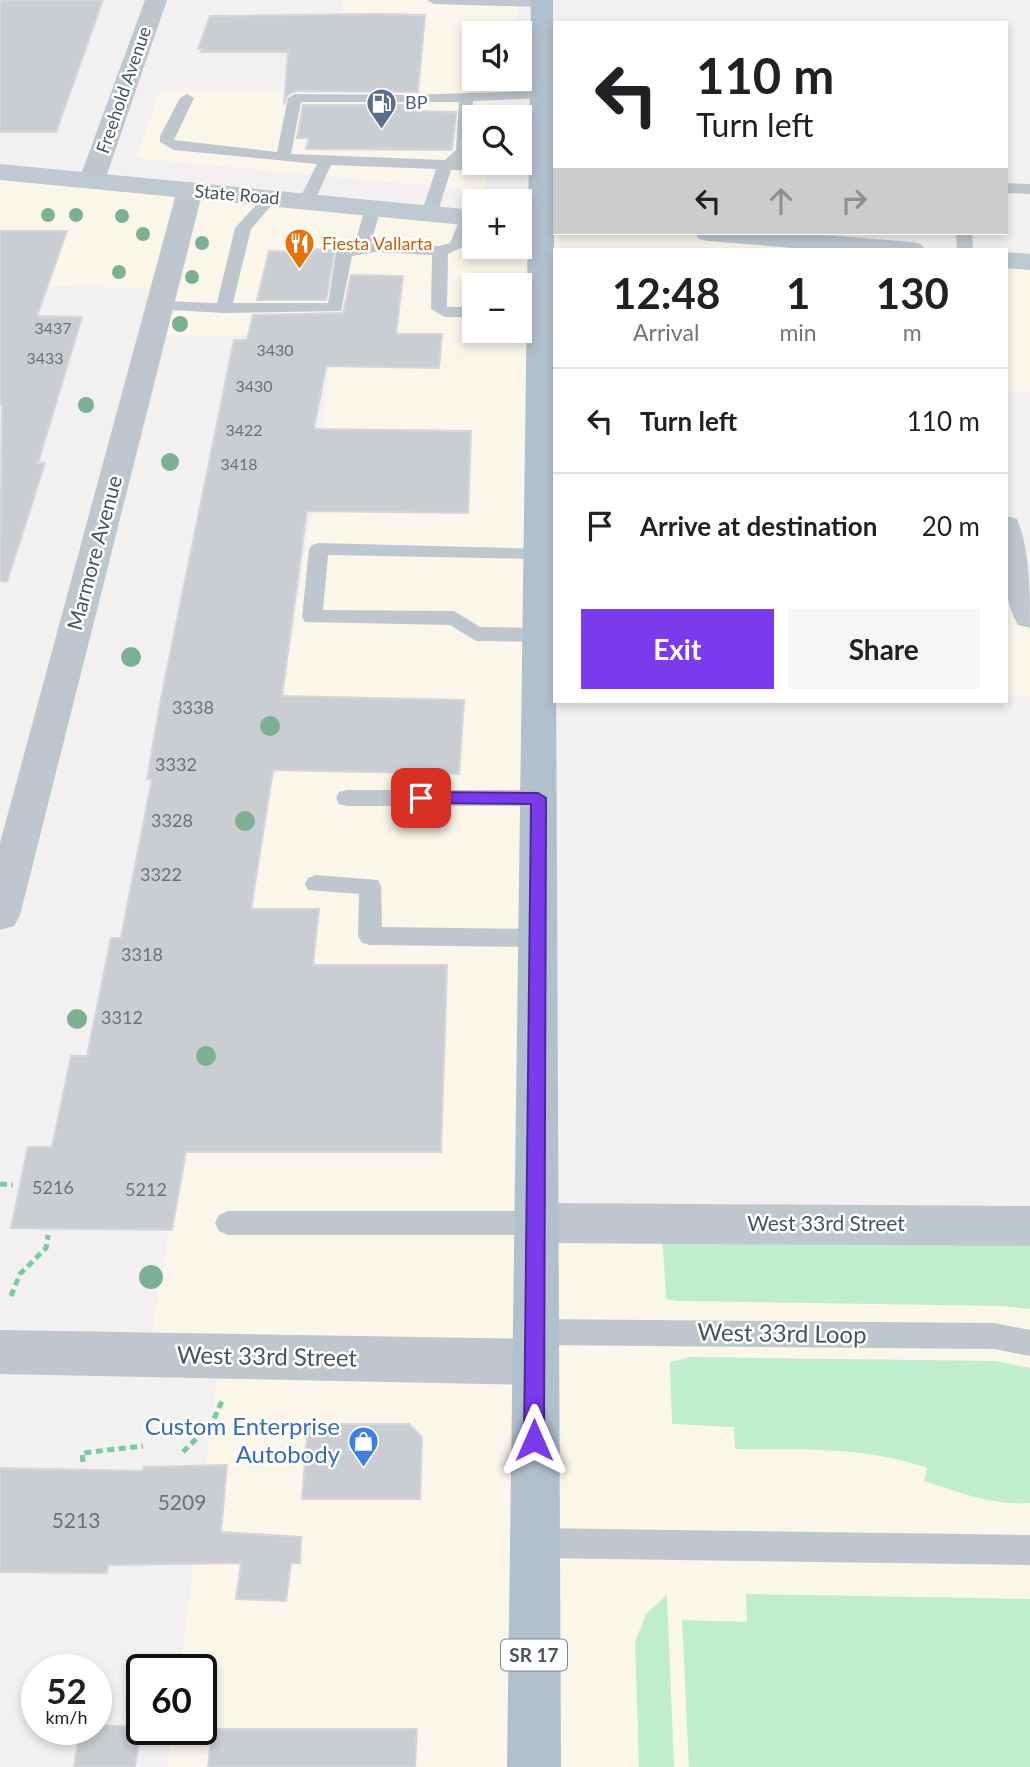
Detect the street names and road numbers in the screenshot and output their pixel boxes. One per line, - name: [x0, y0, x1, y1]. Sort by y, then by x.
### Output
- street label: Freehold Avenue: [91, 23, 155, 156]
- street label: State Road: [194, 179, 280, 209]
- street label: Marmore Avenue: [61, 473, 126, 633]
- street label: West 33rd Street: [747, 1210, 905, 1235]
- street label: West 33rd Loop: [697, 1317, 867, 1348]
- street label: West 33rd Street: [177, 1339, 358, 1372]
- road number: SR 17: [501, 1639, 567, 1670]

